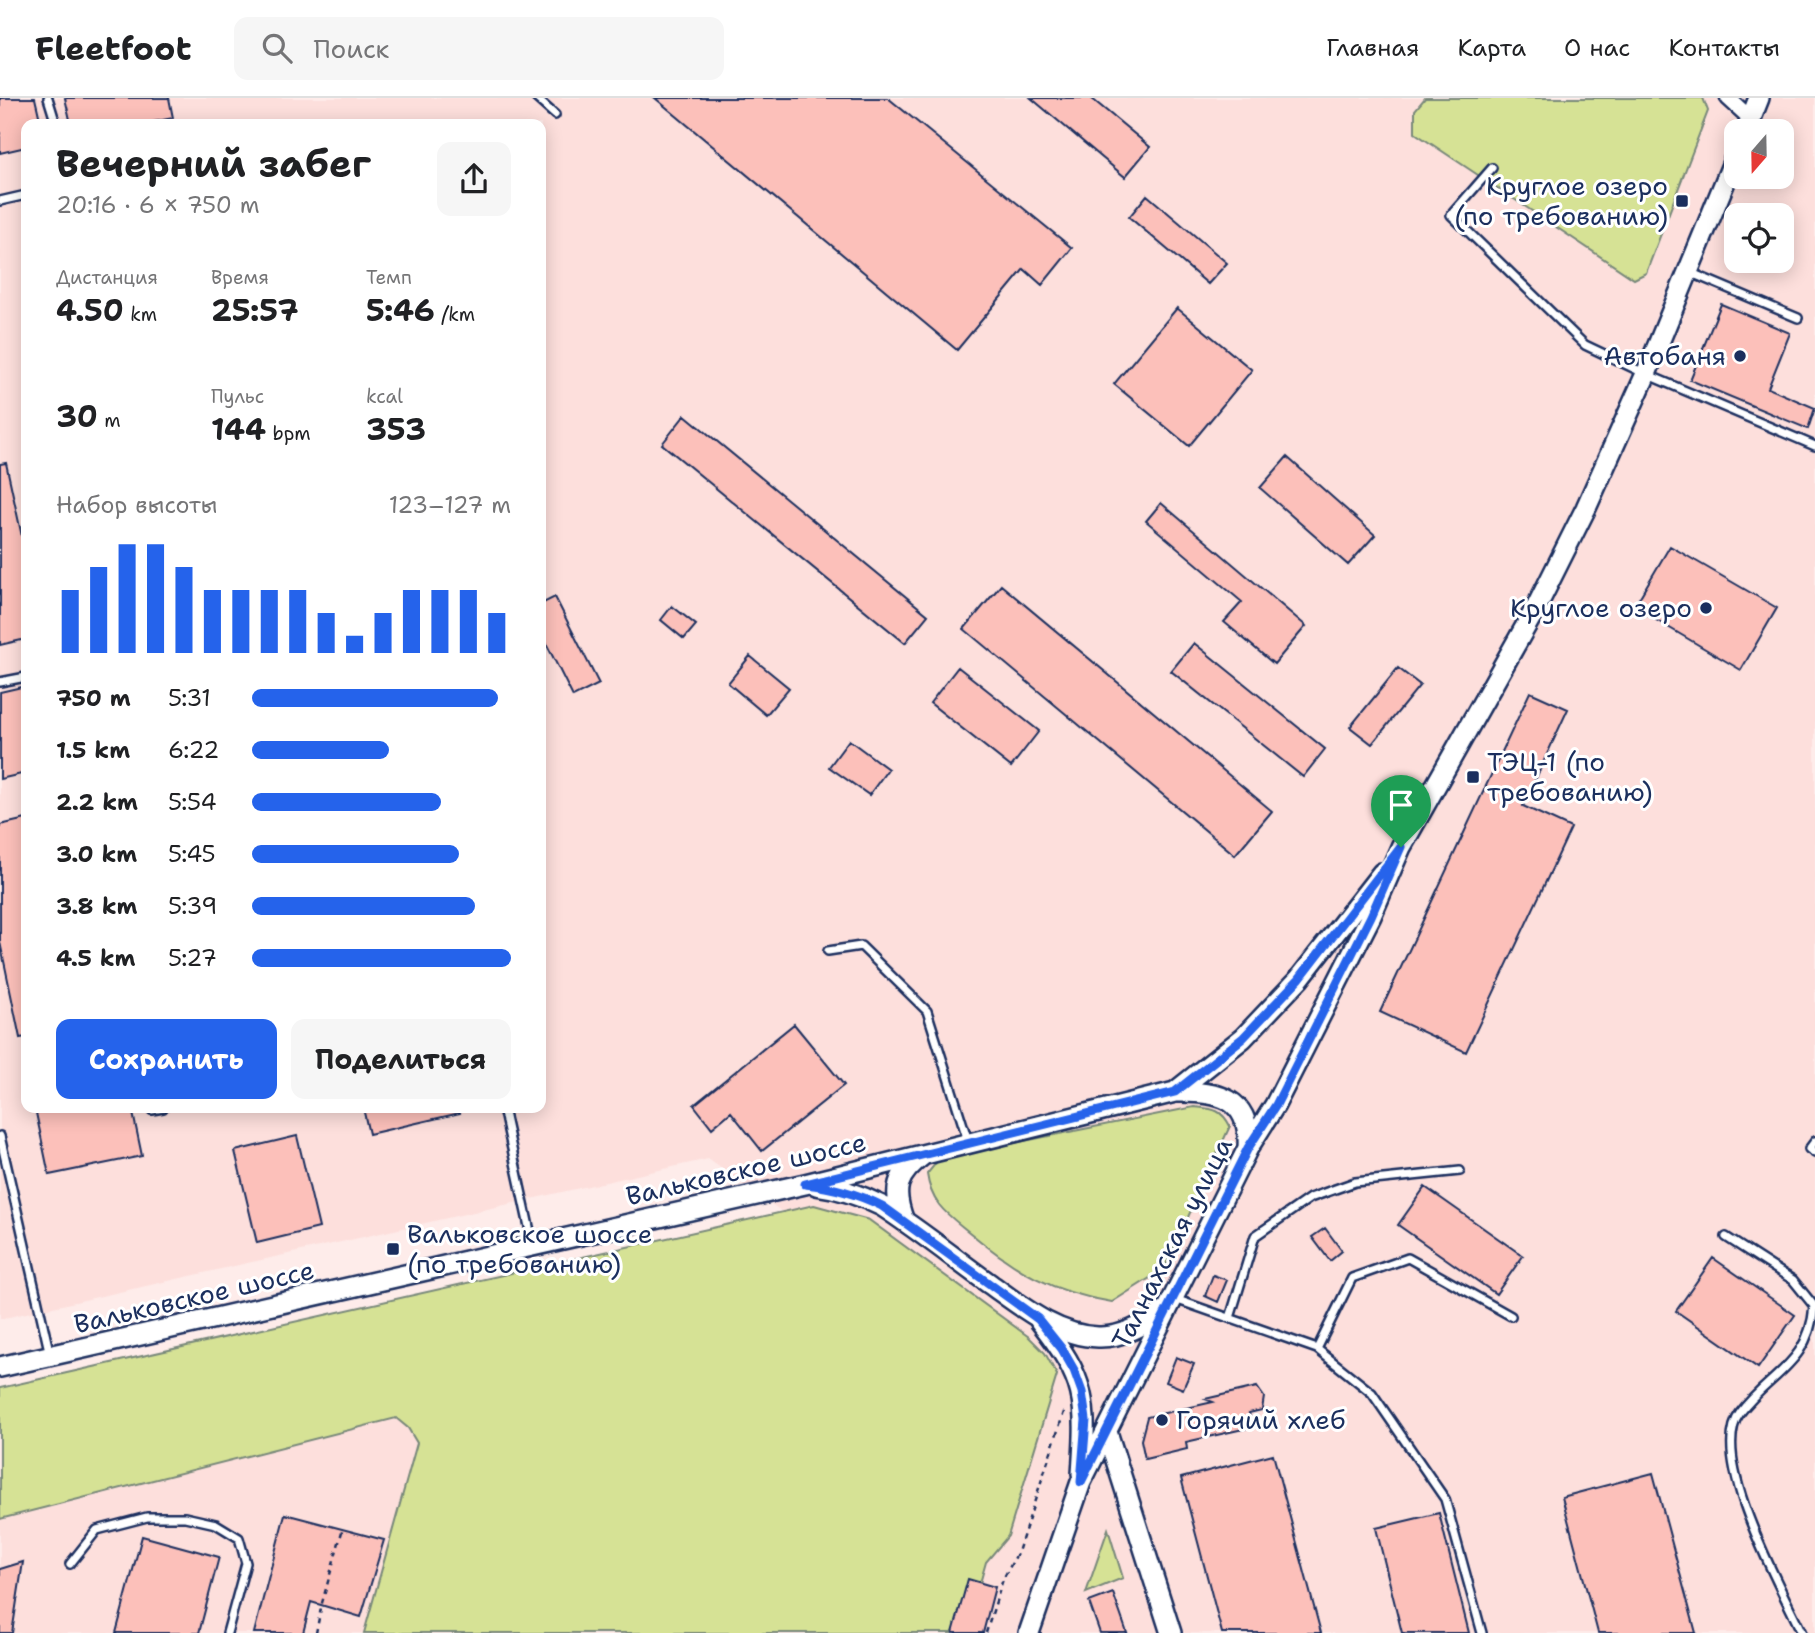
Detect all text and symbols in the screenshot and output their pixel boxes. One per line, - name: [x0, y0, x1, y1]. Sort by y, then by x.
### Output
- search box: [234, 17, 724, 80]
- text: Fleetfoot: [35, 26, 192, 71]
- icon: search: [258, 29, 296, 67]
- text: Поиск: [314, 31, 389, 66]
- text: Главная: [1326, 32, 1419, 64]
- text: Карта: [1457, 32, 1526, 64]
- text: О нас: [1564, 32, 1630, 64]
- text: Контакты: [1668, 32, 1780, 64]
- north arrow: [1724, 119, 1794, 189]
- map controls: [1724, 119, 1794, 273]
- text: Вечерний забег: [56, 138, 371, 189]
- button: share: [437, 142, 511, 216]
- place label: Круглое озеро (по требованию): [1454, 168, 1668, 233]
- text: 20:16 · 6 × 750 m: [56, 190, 260, 220]
- marker: Круглое озеро (по требованию): [1674, 193, 1690, 209]
- button: locate: [1724, 203, 1794, 273]
- text: Дистанция: [56, 265, 158, 290]
- text: Время: [211, 265, 269, 290]
- text: Темп: [366, 265, 412, 290]
- text: 4.50: [56, 290, 124, 331]
- text: 25:57: [211, 290, 299, 331]
- text: 5:46: [366, 290, 435, 331]
- text: km: [124, 302, 157, 327]
- text: /km: [435, 302, 475, 327]
- place label: Автобаня: [1604, 338, 1726, 373]
- marker: Автобаня: [1732, 348, 1748, 364]
- text: Пульс: [211, 384, 264, 409]
- text: kcal: [366, 384, 403, 409]
- text: 30: [56, 396, 98, 437]
- text: m: [98, 408, 121, 433]
- text: 144: [211, 409, 266, 450]
- text: 353: [366, 409, 426, 450]
- text: bpm: [266, 421, 311, 446]
- text: Набор высоты: [56, 490, 217, 520]
- text: 123–127 m: [389, 490, 511, 520]
- place label: Круглое озеро: [1510, 590, 1692, 625]
- marker: Круглое озеро: [1698, 600, 1714, 616]
- text: 750 m: [56, 683, 131, 713]
- text: 5:31: [168, 683, 211, 713]
- text: 1.5 km: [56, 735, 130, 765]
- text: 6:22: [168, 735, 219, 765]
- place label: ТЭЦ-1 (по требованию): [1487, 744, 1653, 809]
- marker: ТЭЦ-1 (по требованию): [1465, 769, 1481, 785]
- pin: [1371, 775, 1431, 847]
- icon: arrive: [1382, 786, 1420, 824]
- text: 2.2 km: [56, 787, 138, 817]
- text: 5:54: [168, 787, 217, 817]
- text: 3.0 km: [56, 839, 137, 869]
- text: 5:45: [168, 839, 216, 869]
- text: 3.8 km: [56, 891, 137, 921]
- text: 5:39: [168, 891, 217, 921]
- text: 4.5 km: [56, 943, 136, 973]
- text: 5:27: [168, 943, 217, 973]
- button: Сохранить: [56, 1019, 277, 1099]
- button: Поделиться: [291, 1019, 511, 1099]
- street label: Вальковское шоссе: [622, 1124, 869, 1213]
- street label: Талнахская улица: [1103, 1131, 1240, 1354]
- place label: Вальковское шоссе (по требованию): [407, 1216, 652, 1281]
- marker: Вальковское шоссе (по требованию): [385, 1241, 401, 1257]
- street label: Вальковское шоссе: [70, 1252, 317, 1341]
- place label: Горячий хлеб: [1176, 1402, 1345, 1437]
- marker: Горячий хлеб: [1154, 1412, 1170, 1428]

